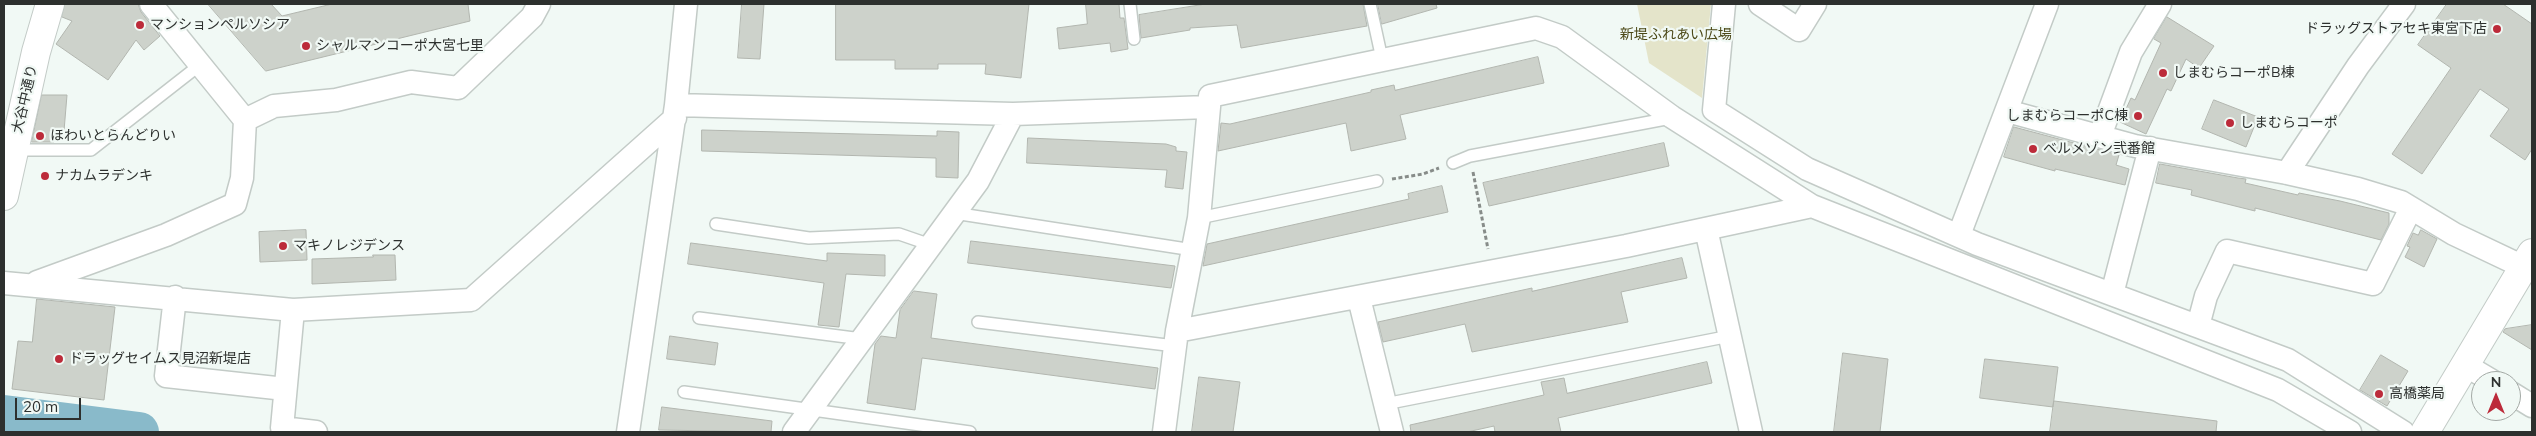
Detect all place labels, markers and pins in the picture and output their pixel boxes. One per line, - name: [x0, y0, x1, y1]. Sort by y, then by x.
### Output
- place label: マンションペルソシア: [150, 17, 290, 33]
- marker: マンションペルソシア: [134, 19, 146, 31]
- place label: ドラッグストアセキ東宮下店: [2305, 21, 2487, 37]
- marker: ドラッグストアセキ東宮下店: [2491, 23, 2503, 35]
- place label: シャルマンコーポ大宮七里: [316, 38, 484, 54]
- marker: シャルマンコーポ大宮七里: [300, 40, 312, 52]
- place label: しまむらコーポB棟: [2173, 65, 2295, 81]
- marker: しまむらコーポB棟: [2157, 67, 2169, 79]
- place label: しまむらコーポC棟: [2006, 108, 2128, 124]
- marker: しまむらコーポC棟: [2132, 110, 2144, 122]
- place label: しまむらコーポ: [2240, 115, 2338, 131]
- marker: しまむらコーポ: [2224, 117, 2236, 129]
- place label: ほわいとらんどりい: [50, 128, 176, 144]
- marker: ほわいとらんどりい: [34, 130, 46, 142]
- place label: ベルメゾン弐番館: [2043, 141, 2155, 157]
- marker: ベルメゾン弐番館: [2027, 143, 2039, 155]
- place label: ナカムラデンキ: [55, 168, 153, 184]
- marker: ナカムラデンキ: [39, 170, 51, 182]
- place label: マキノレジデンス: [293, 238, 405, 254]
- marker: マキノレジデンス: [277, 240, 289, 252]
- place label: ドラッグセイムス見沼新堤店: [69, 351, 251, 367]
- marker: ドラッグセイムス見沼新堤店: [53, 353, 65, 365]
- place label: 高橋薬局: [2389, 386, 2445, 402]
- marker: 高橋薬局: [2373, 388, 2385, 400]

